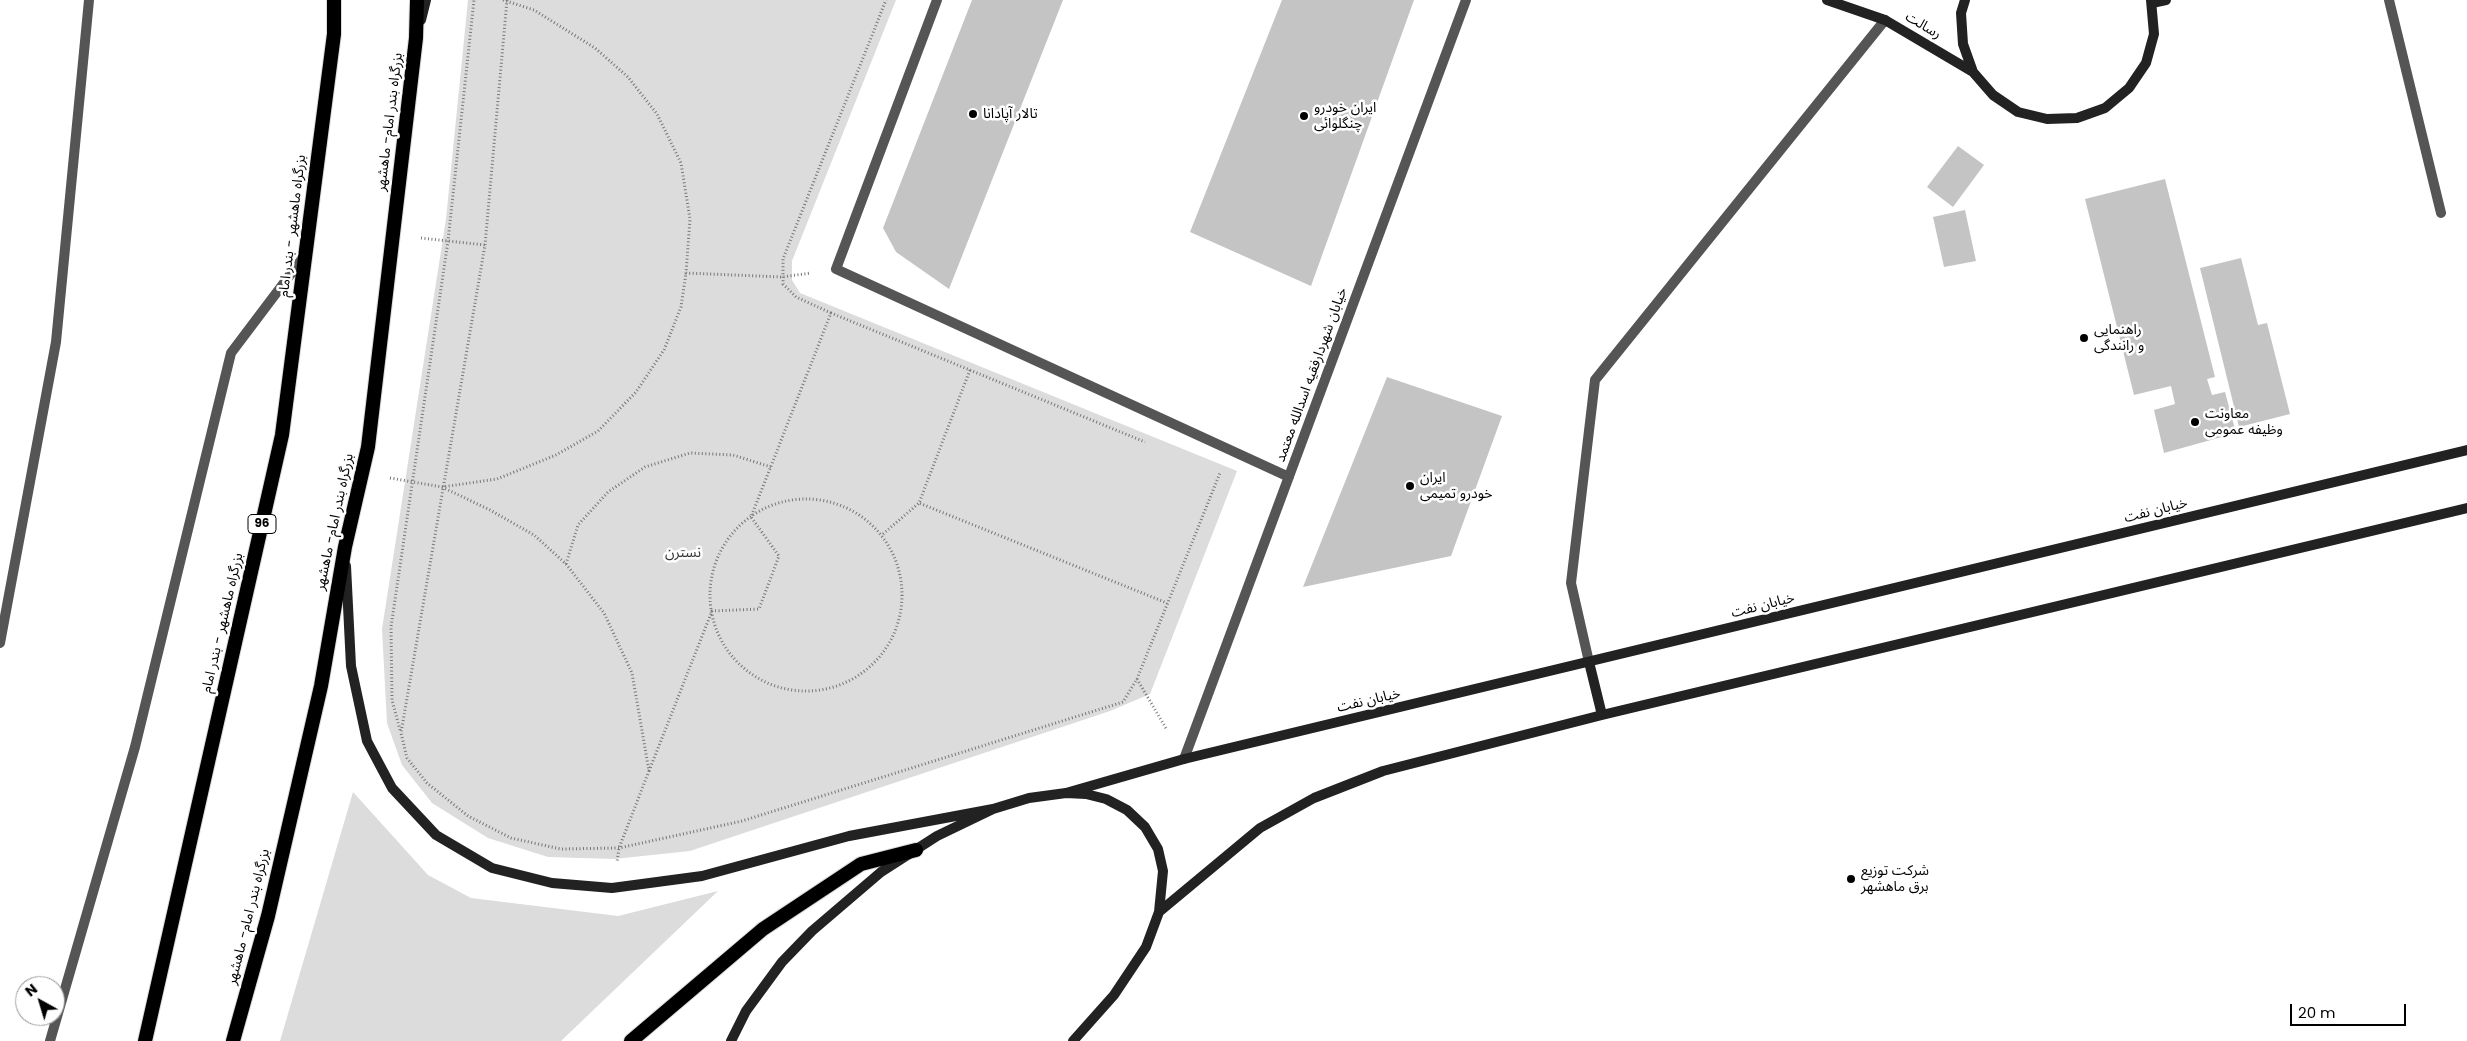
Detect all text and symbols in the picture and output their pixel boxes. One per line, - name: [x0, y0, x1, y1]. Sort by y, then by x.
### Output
- street label: رسالت: [1902, 9, 1944, 43]
- street label: بزرگراه بندر امام- ماهشهر: [373, 52, 407, 192]
- place label: ایران خودرو چنگلوائی: [1314, 100, 1376, 132]
- place label: تالار آپادانا: [983, 106, 1038, 122]
- marker: تالار آپادانا: [967, 108, 979, 120]
- marker: ایران خودرو چنگلوائی: [1298, 110, 1310, 122]
- street label: بزرگراه ماهشهر - بندر امام: [276, 154, 310, 298]
- street label: خیابان شهردارفقیه اسدالله معتمد: [1273, 285, 1351, 465]
- place label: راهنمایی و رانندگی: [2094, 322, 2144, 354]
- marker: راهنمایی و رانندگی: [2078, 332, 2090, 344]
- place label: معاونت وظیفه عمومی: [2205, 406, 2283, 438]
- marker: معاونت وظیفه عمومی: [2189, 416, 2201, 428]
- street label: بزرگراه بندر امام- ماهشهر: [312, 452, 358, 592]
- place label: ایران خودرو تمیمی: [1420, 470, 1493, 502]
- marker: ایران خودرو تمیمی: [1404, 480, 1416, 492]
- street label: خیابان نفت: [2123, 495, 2189, 527]
- road number: 96: [248, 514, 276, 534]
- park label: نسترن: [665, 545, 701, 561]
- street label: بزرگراه ماهشهر - بندر امام: [199, 551, 247, 695]
- street label: خیابان نفت: [1730, 590, 1796, 622]
- street label: خیابان نفت: [1336, 686, 1402, 716]
- street label: بزرگراه بندر امام- ماهشهر: [224, 847, 274, 987]
- place label: شرکت توزیع برق ماهشهر: [1861, 863, 1929, 896]
- marker: شرکت توزیع برق ماهشهر: [1845, 873, 1857, 885]
- north arrow: [15, 976, 65, 1026]
- text: N: [21, 979, 42, 1001]
- scale bar: [2292, 994, 2408, 1026]
- text: 20 m: [2298, 1002, 2336, 1023]

